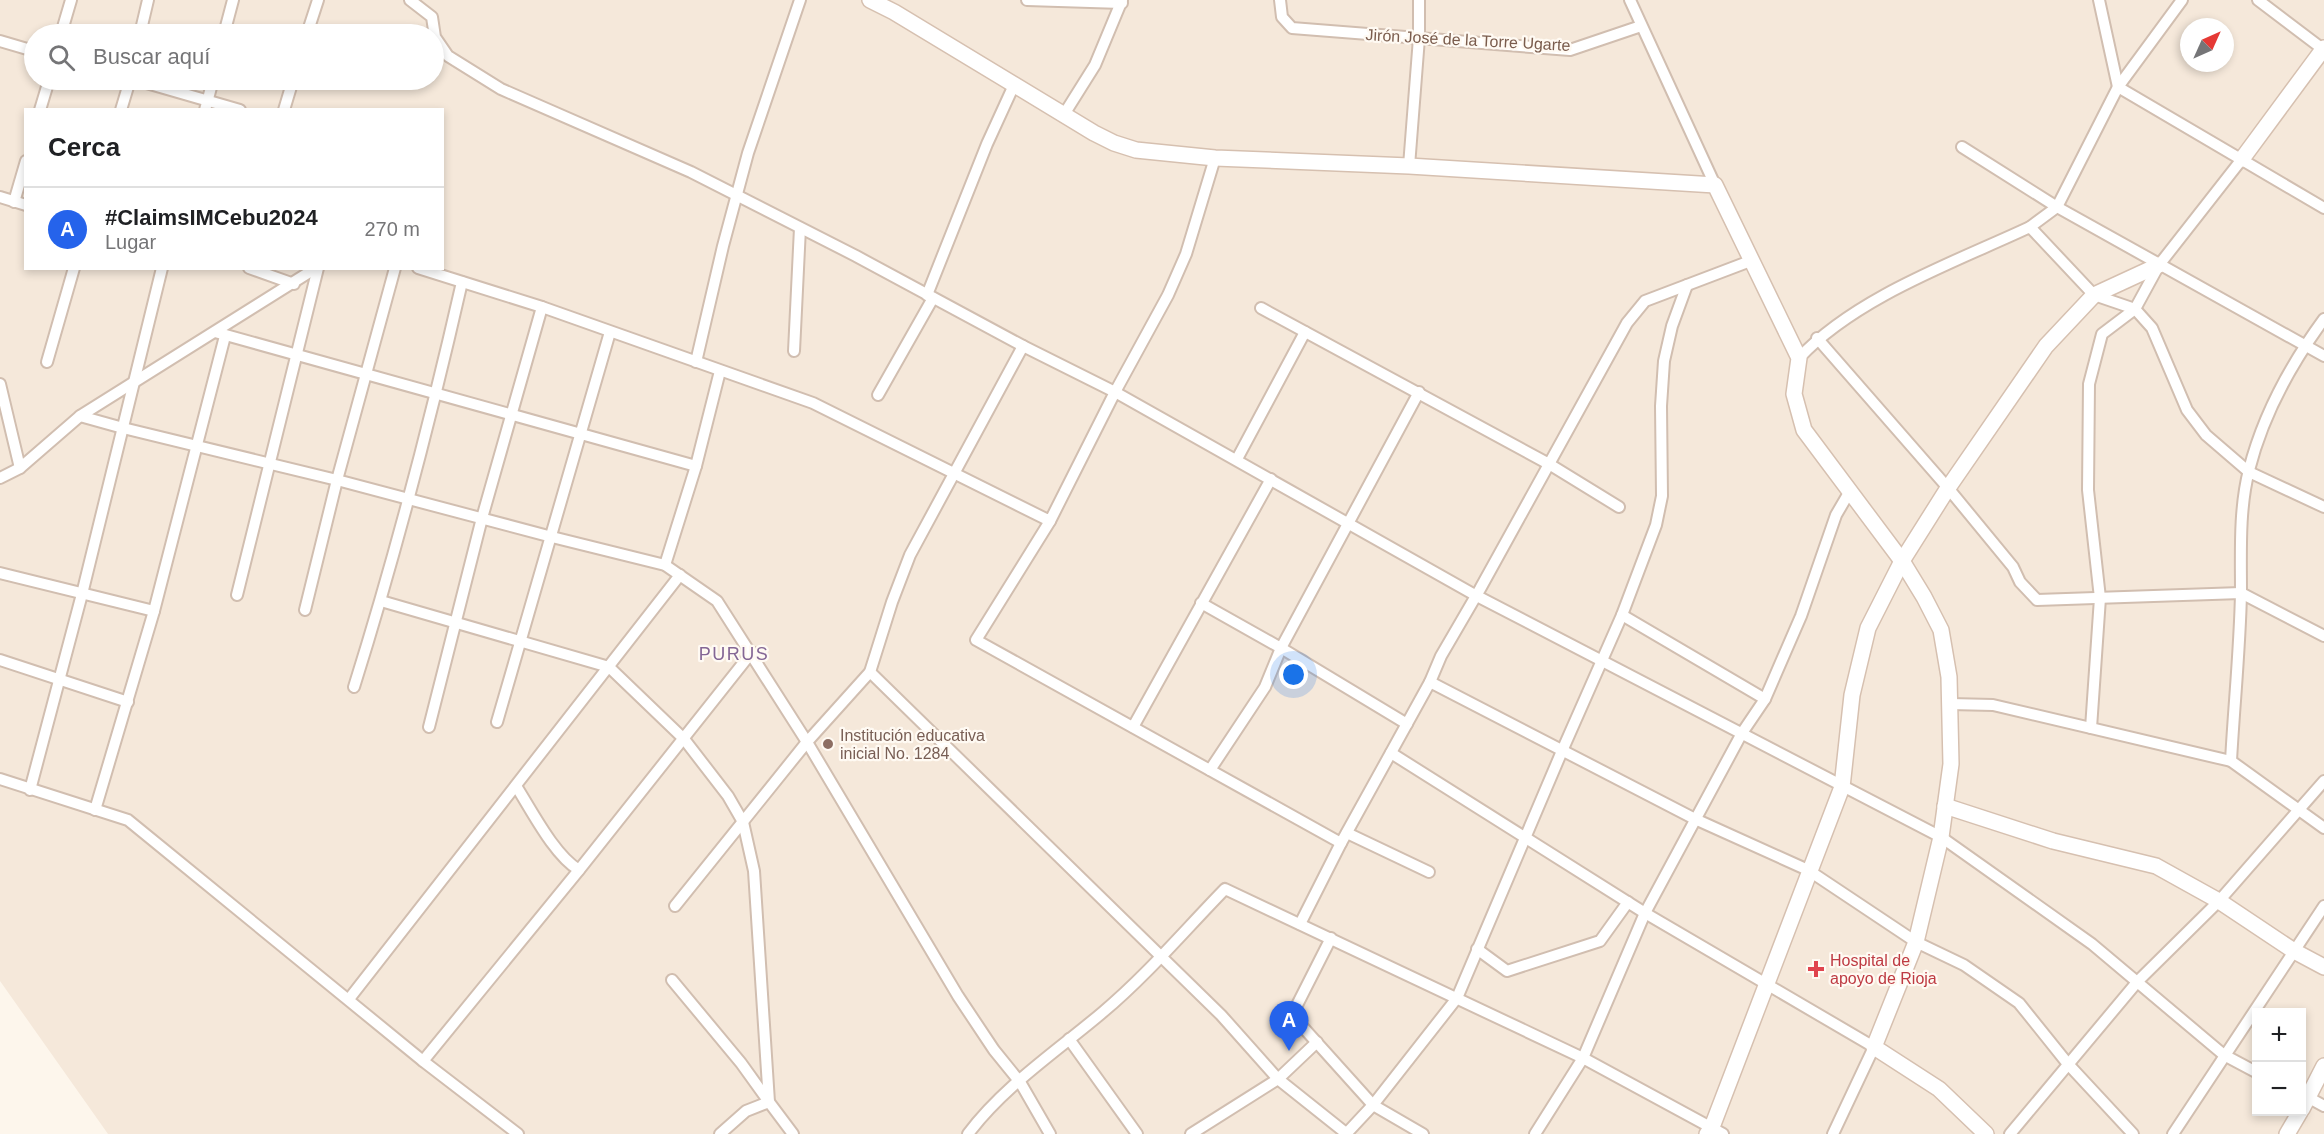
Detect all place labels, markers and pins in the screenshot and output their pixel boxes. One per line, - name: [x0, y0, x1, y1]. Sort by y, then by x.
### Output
- place label: Institución educativa inicial No. 1284: [840, 727, 985, 762]
- marker: Institución educativa inicial No. 1284: [821, 737, 835, 751]
- place label: Hospital de apoyo de Rioja: [1830, 952, 1937, 987]
- marker: Hospital de apoyo de Rioja: [1807, 960, 1825, 978]
- pin: A: [1270, 1002, 1308, 1051]

